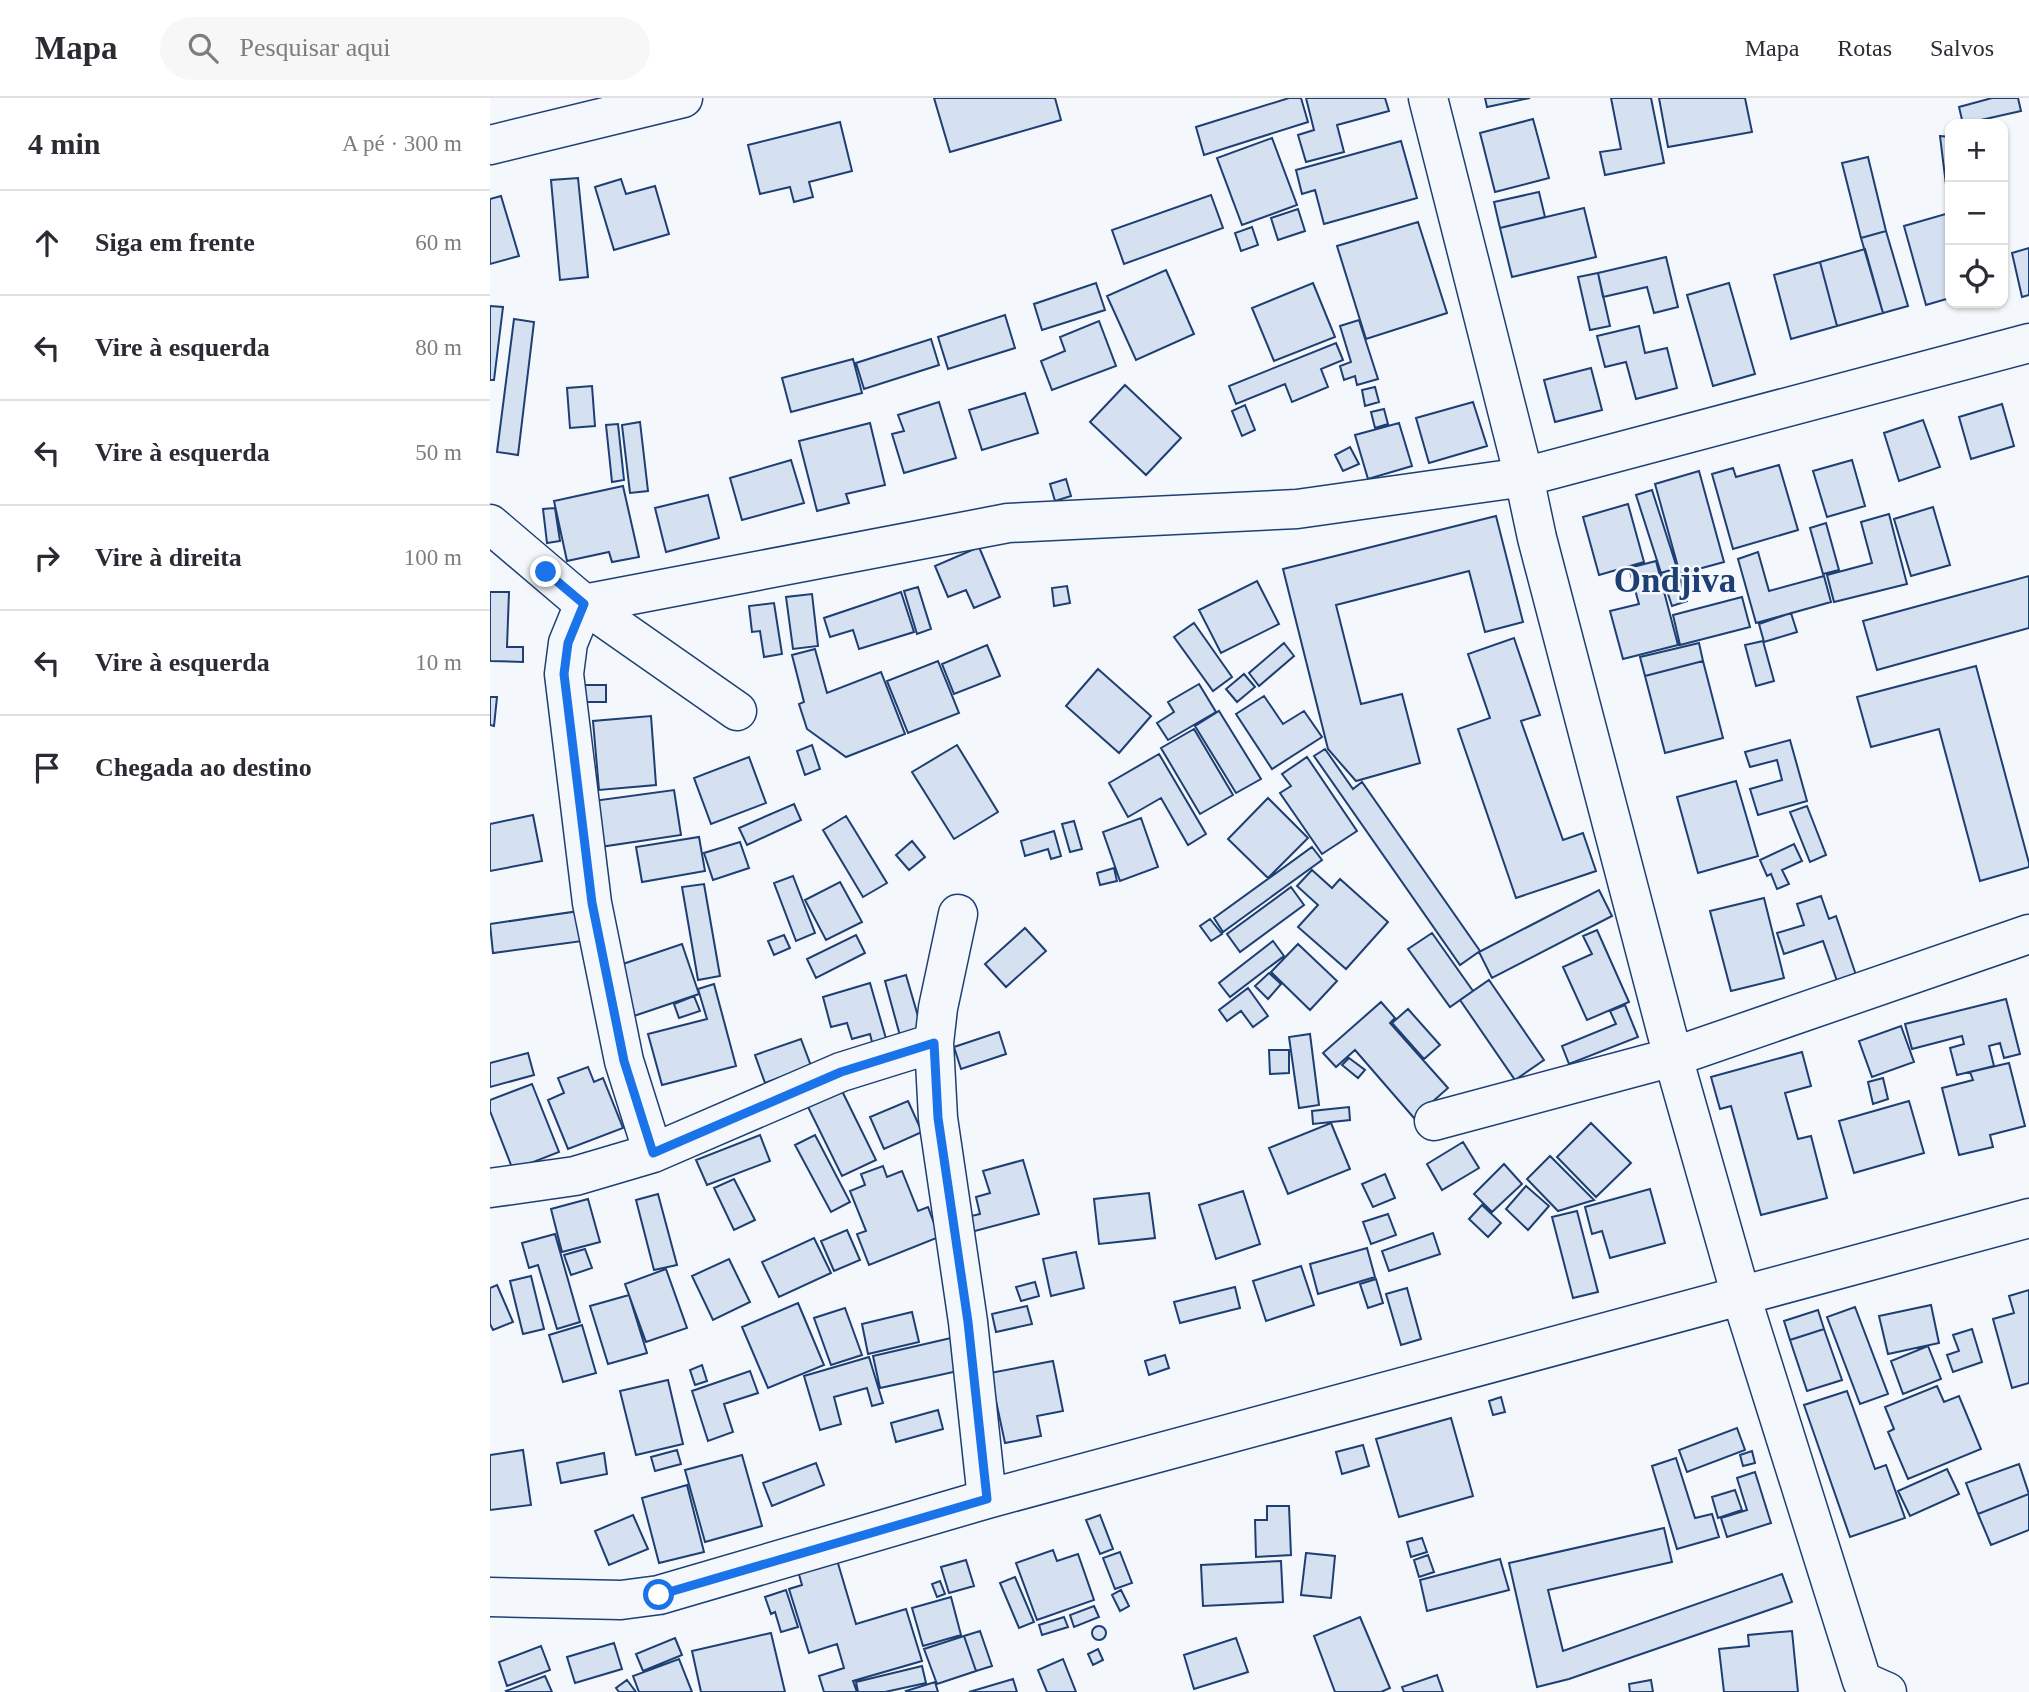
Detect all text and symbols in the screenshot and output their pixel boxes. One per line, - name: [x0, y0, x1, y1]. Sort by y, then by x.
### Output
- search box: [160, 17, 650, 80]
- icon: search: [184, 29, 222, 67]
- text: Mapa: [35, 30, 118, 66]
- text: Pesquisar aqui: [240, 33, 390, 62]
- text: Mapa: [1745, 35, 1799, 61]
- text: Rotas: [1837, 35, 1892, 61]
- text: Salvos: [1930, 35, 1994, 61]
- map controls: [1945, 119, 2008, 308]
- button: +: [1945, 119, 2008, 182]
- text: 4 min: [28, 127, 101, 160]
- text: A pé · 300 m: [342, 131, 462, 156]
- button: −: [1945, 182, 2008, 245]
- icon: ahead: [28, 224, 66, 262]
- text: Siga em frente: [95, 228, 255, 257]
- text: 60 m: [415, 230, 462, 255]
- button: locate: [1945, 245, 2008, 308]
- icon: left: [28, 329, 66, 367]
- text: Vire à esquerda: [95, 333, 270, 362]
- text: 80 m: [415, 335, 462, 360]
- icon: left: [28, 434, 66, 472]
- text: Vire à esquerda: [95, 438, 270, 467]
- text: 50 m: [415, 440, 462, 465]
- icon: right: [28, 539, 66, 577]
- text: Vire à direita: [95, 543, 242, 572]
- text: 100 m: [404, 545, 462, 570]
- route end: [530, 556, 561, 587]
- district label: Ondjiva: [1614, 561, 1736, 600]
- icon: left: [28, 644, 66, 682]
- text: Vire à esquerda: [95, 648, 270, 677]
- text: 10 m: [415, 650, 462, 675]
- icon: arrive: [28, 749, 66, 787]
- text: Chegada ao destino: [95, 753, 312, 782]
- route start: [643, 1579, 674, 1610]

